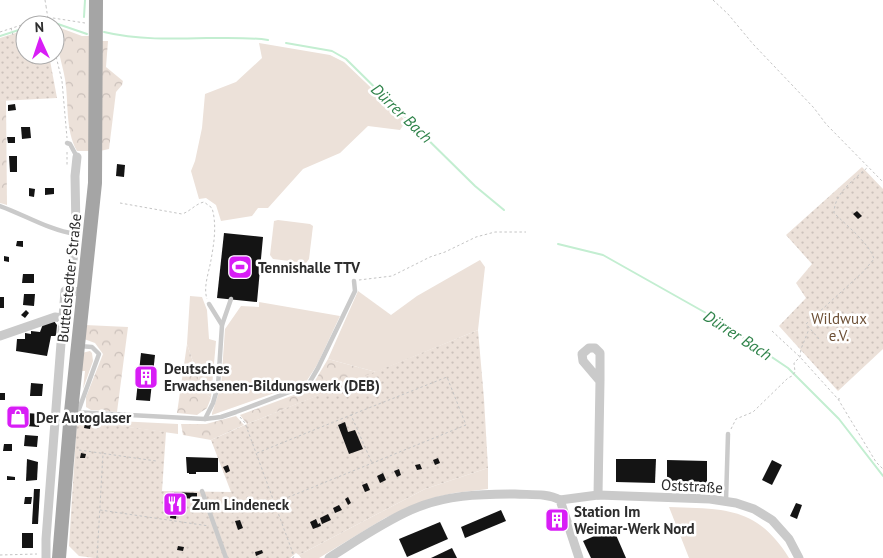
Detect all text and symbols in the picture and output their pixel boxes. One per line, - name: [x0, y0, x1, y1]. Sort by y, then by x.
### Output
- north arrow: [15, 15, 65, 65]
- text: N: [34, 18, 44, 36]
- water label: Dürrer Bach: [367, 79, 437, 147]
- street label: Buttelstedter Straße: [53, 213, 85, 343]
- sports icon: Tennishalle TTV: [227, 254, 253, 280]
- place label: Tennishalle TTV: [258, 258, 361, 277]
- water label: Dürrer Bach: [700, 306, 776, 364]
- park label: Wildwux e.V.: [811, 309, 867, 345]
- place label: Deutsches Erwachsenen-Bildungswerk (DEB): [164, 359, 380, 395]
- building icon: Deutsches Erwachsenen-Bildungswerk (DEB): [133, 364, 159, 390]
- shop icon: Der Autoglaser: [5, 404, 31, 430]
- place label: Der Autoglaser: [36, 408, 132, 427]
- street label: Oststraße: [660, 475, 724, 497]
- restaurant icon: Zum Lindeneck: [162, 491, 188, 517]
- place label: Zum Lindeneck: [192, 495, 290, 514]
- place label: Station Im Weimar-Werk Nord: [574, 502, 695, 538]
- building icon: Station Im Weimar-Werk Nord: [544, 507, 570, 533]

